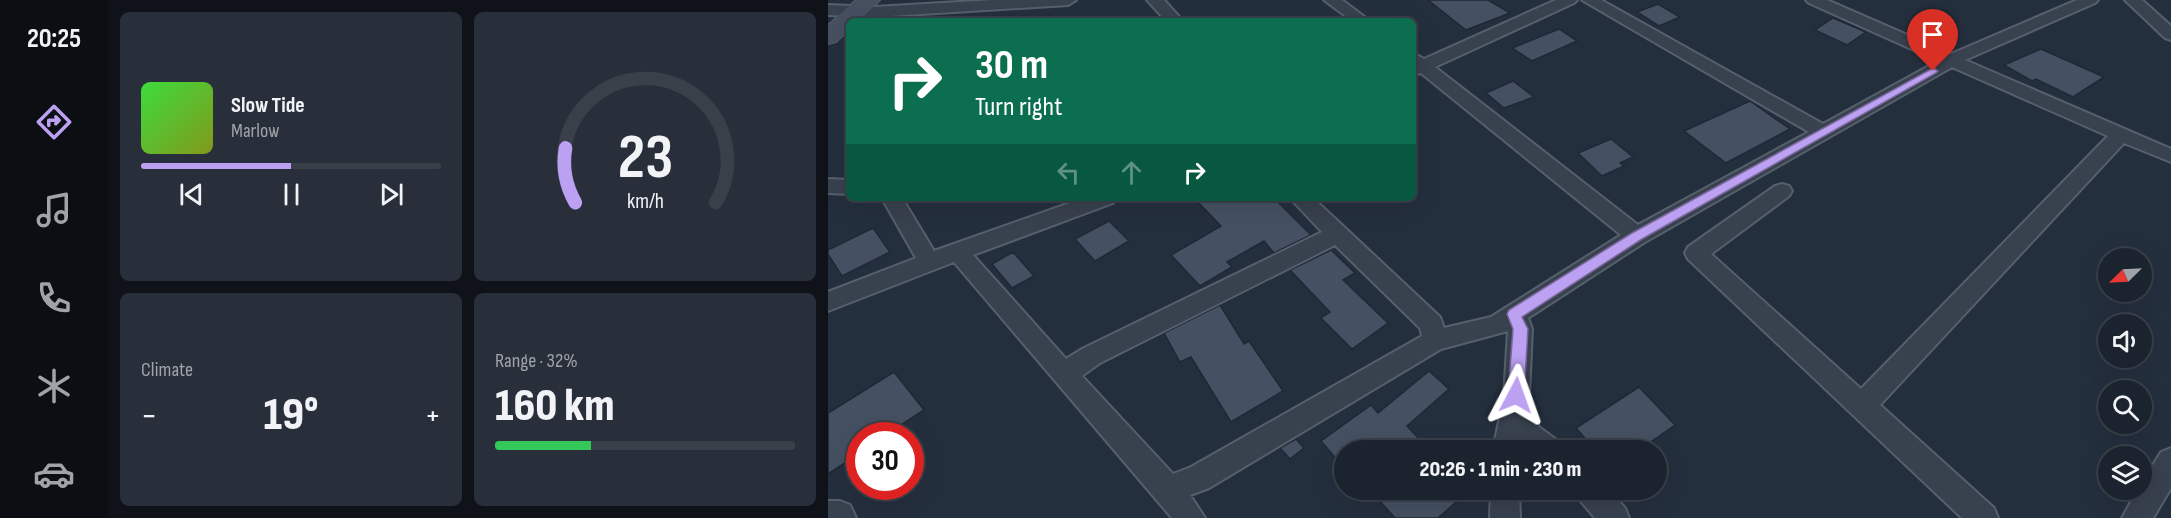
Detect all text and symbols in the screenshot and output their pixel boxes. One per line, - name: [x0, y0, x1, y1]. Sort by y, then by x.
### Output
- pin: [1907, 9, 1958, 71]
- icon: arrive: [1916, 18, 1949, 51]
- text: 20:25: [27, 23, 81, 55]
- text: 30 m: [975, 40, 1048, 91]
- icon: right: [876, 42, 954, 120]
- text: Turn right: [975, 91, 1062, 123]
- text: Slow Tide: [231, 92, 305, 119]
- icon: directions: [33, 101, 75, 143]
- text: Marlow: [231, 119, 279, 143]
- text: 23: [617, 122, 673, 197]
- icon: left: [1052, 156, 1085, 189]
- icon: ahead: [1115, 156, 1148, 189]
- icon: right: [1178, 156, 1211, 189]
- icon: previous: [175, 178, 208, 211]
- icon: pause: [275, 178, 308, 211]
- icon: next: [375, 178, 408, 211]
- icon: music: [33, 189, 75, 231]
- text: km/h: [626, 190, 664, 215]
- north arrow: [2098, 248, 2152, 302]
- map controls: [2098, 248, 2152, 500]
- icon: phone: [33, 277, 75, 319]
- button: sound: [2098, 314, 2152, 368]
- text: Range · 32%: [495, 349, 578, 373]
- text: Climate: [141, 358, 193, 382]
- position arrow: [1484, 363, 1548, 427]
- icon: climate: [33, 365, 75, 407]
- text: 160 km: [495, 379, 614, 434]
- button: search: [2098, 380, 2152, 434]
- text: 19°: [264, 388, 318, 443]
- text: −: [141, 396, 157, 436]
- text: +: [425, 396, 441, 436]
- speed limit sign: 30: [846, 422, 924, 500]
- button: layers: [2098, 446, 2152, 500]
- icon: car: [33, 453, 75, 495]
- text: 20:26 · 1 min · 230 m: [1420, 456, 1581, 483]

